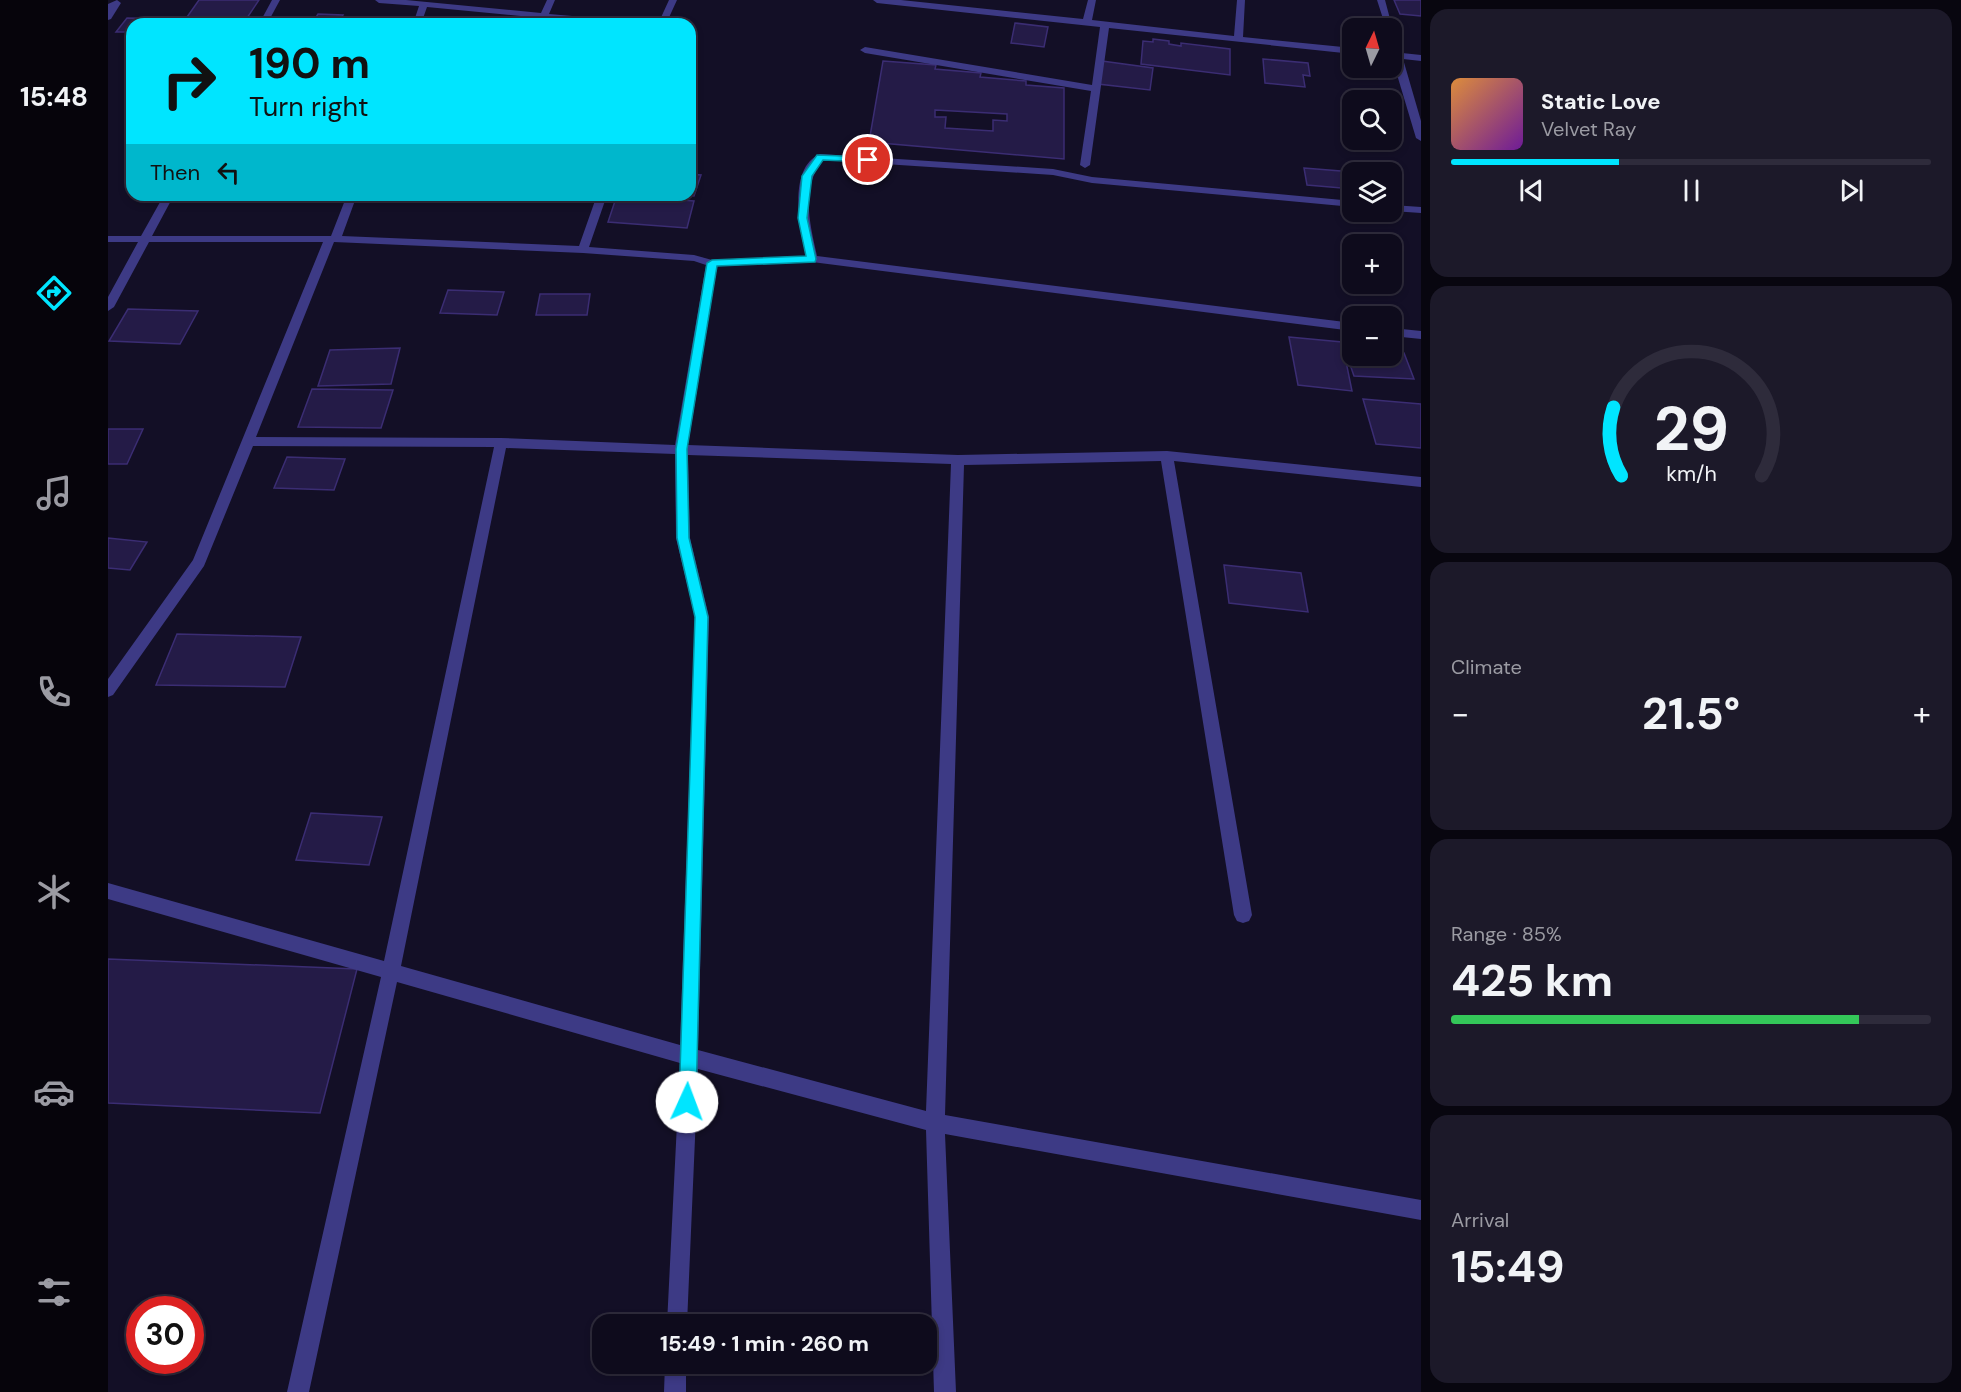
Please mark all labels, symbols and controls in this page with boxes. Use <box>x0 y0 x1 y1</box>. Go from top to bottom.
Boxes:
north arrow <box>1342 18 1402 78</box>
map controls <box>1342 18 1402 366</box>
text: 190 m <box>249 36 370 91</box>
icon: right <box>150 42 228 120</box>
text: 15:48 <box>20 79 88 114</box>
text: Static Love <box>1541 87 1661 116</box>
text: Turn right <box>249 89 369 124</box>
button: search <box>1342 90 1402 150</box>
text: Velvet Ray <box>1541 116 1636 142</box>
pin <box>842 134 893 185</box>
icon: arrive <box>851 143 884 176</box>
icon: left <box>212 156 245 189</box>
text: Then <box>150 158 200 187</box>
button: layers <box>1342 162 1402 222</box>
icon: previous <box>1515 174 1548 207</box>
icon: pause <box>1675 174 1708 207</box>
icon: next <box>1835 174 1868 207</box>
button: + <box>1342 234 1402 294</box>
icon: directions <box>33 272 75 314</box>
button: − <box>1342 306 1402 366</box>
text: 29 <box>1653 389 1729 470</box>
text: km/h <box>1666 461 1716 489</box>
icon: music <box>33 472 75 514</box>
text: Climate <box>1451 654 1522 680</box>
icon: phone <box>33 671 75 713</box>
text: 21.5° <box>1642 684 1740 743</box>
text: − <box>1451 692 1469 735</box>
text: + <box>1913 692 1931 735</box>
icon: climate <box>33 871 75 913</box>
text: Range · 85% <box>1451 921 1562 947</box>
text: 425 km <box>1451 951 1613 1010</box>
position arrow <box>655 1070 719 1134</box>
icon: car <box>33 1071 75 1113</box>
text: Arrival <box>1451 1207 1509 1233</box>
text: 15:49 <box>1451 1237 1565 1296</box>
icon: filters <box>33 1271 75 1313</box>
speed limit sign: 30 <box>126 1296 204 1374</box>
text: 15:49 · 1 min · 260 m <box>660 1329 869 1358</box>

